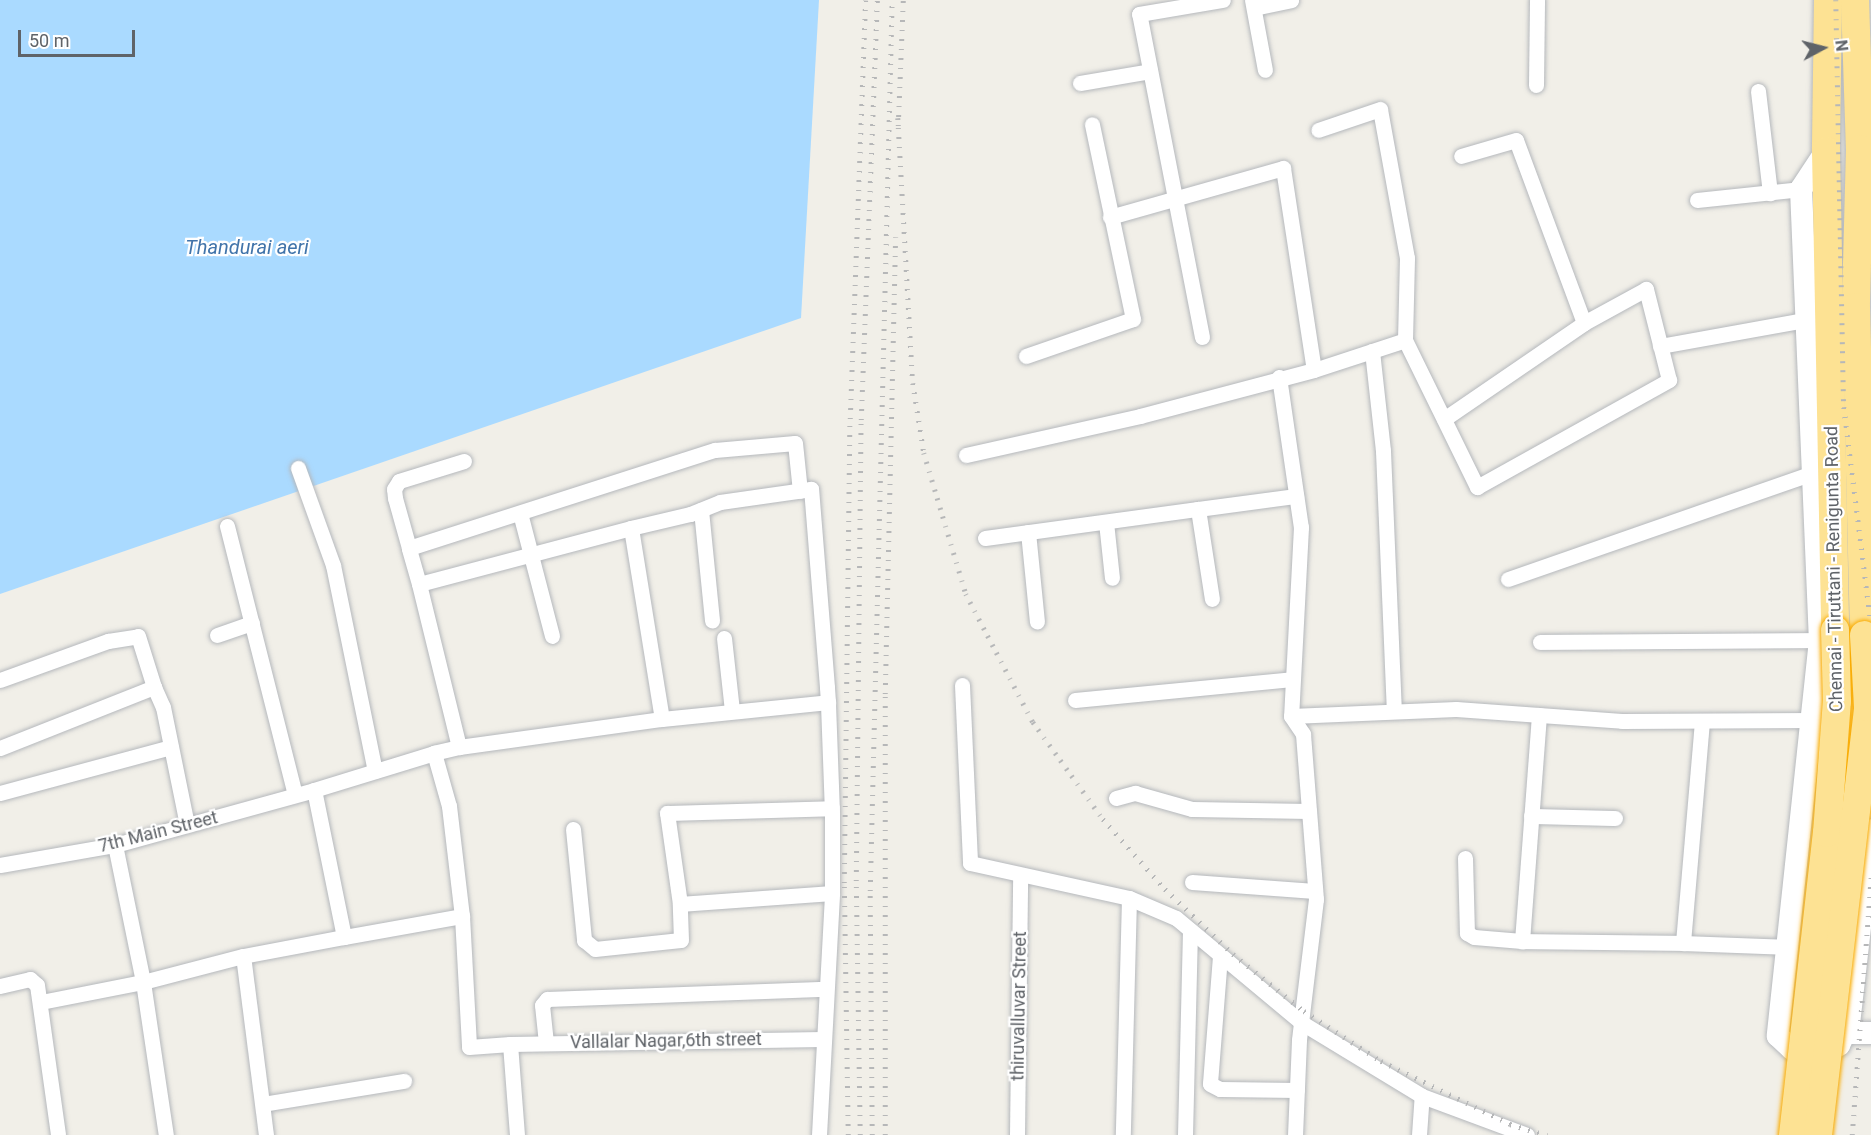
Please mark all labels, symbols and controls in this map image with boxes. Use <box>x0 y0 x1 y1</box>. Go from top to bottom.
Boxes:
scale bar <box>21 18 138 56</box>
north arrow <box>1793 18 1853 78</box>
text: 50 m <box>29 30 69 51</box>
text: N <box>1831 39 1851 53</box>
water label: Thandurai aeri <box>185 235 309 259</box>
street label: Chennai - Tiruttani - Renigunta Road <box>1821 426 1847 712</box>
street label: 7th Main Street <box>96 807 220 857</box>
street label: thiruvalluvar Street <box>1007 931 1031 1081</box>
street label: Vallalar Nagar,6th street <box>570 1029 762 1053</box>

